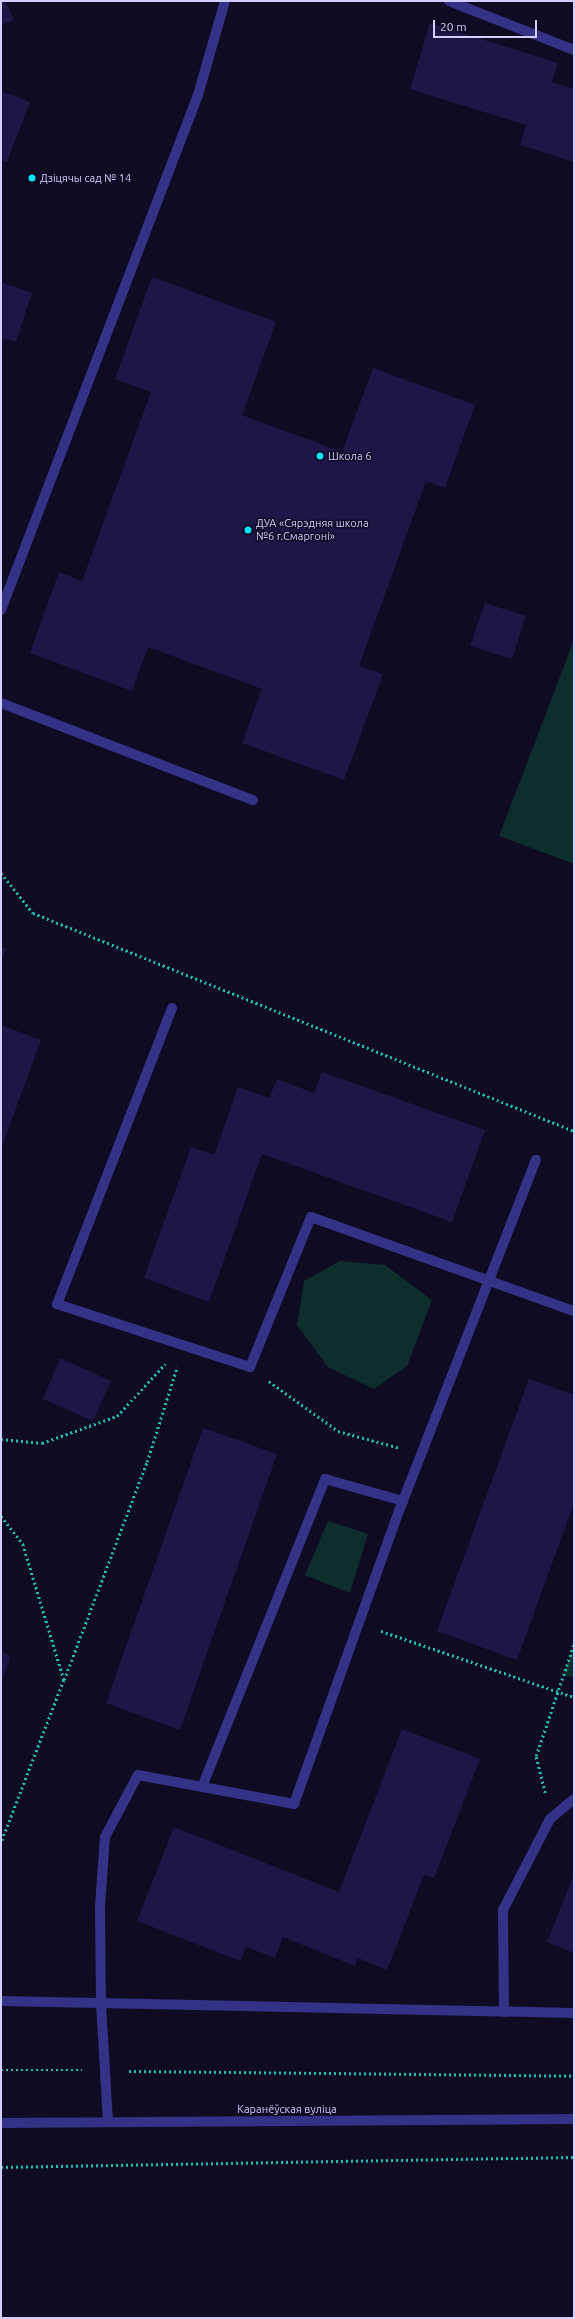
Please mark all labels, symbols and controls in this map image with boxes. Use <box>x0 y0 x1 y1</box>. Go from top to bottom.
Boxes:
scale bar <box>435 12 539 38</box>
text: 20 m <box>440 20 467 33</box>
place label: Дзіцячы сад № 14 <box>40 171 131 185</box>
marker: Дзіцячы сад № 14 <box>27 173 37 183</box>
place label: Школа 6 <box>328 449 371 463</box>
marker: Школа 6 <box>315 451 325 461</box>
place label: ДУА «Сярэдняя школа №6 г.Смаргоні» <box>256 517 369 543</box>
marker: ДУА «Сярэдняя школа №6 г.Смаргоні» <box>243 525 253 535</box>
street label: Каранёўская вуліца <box>237 2102 337 2116</box>

